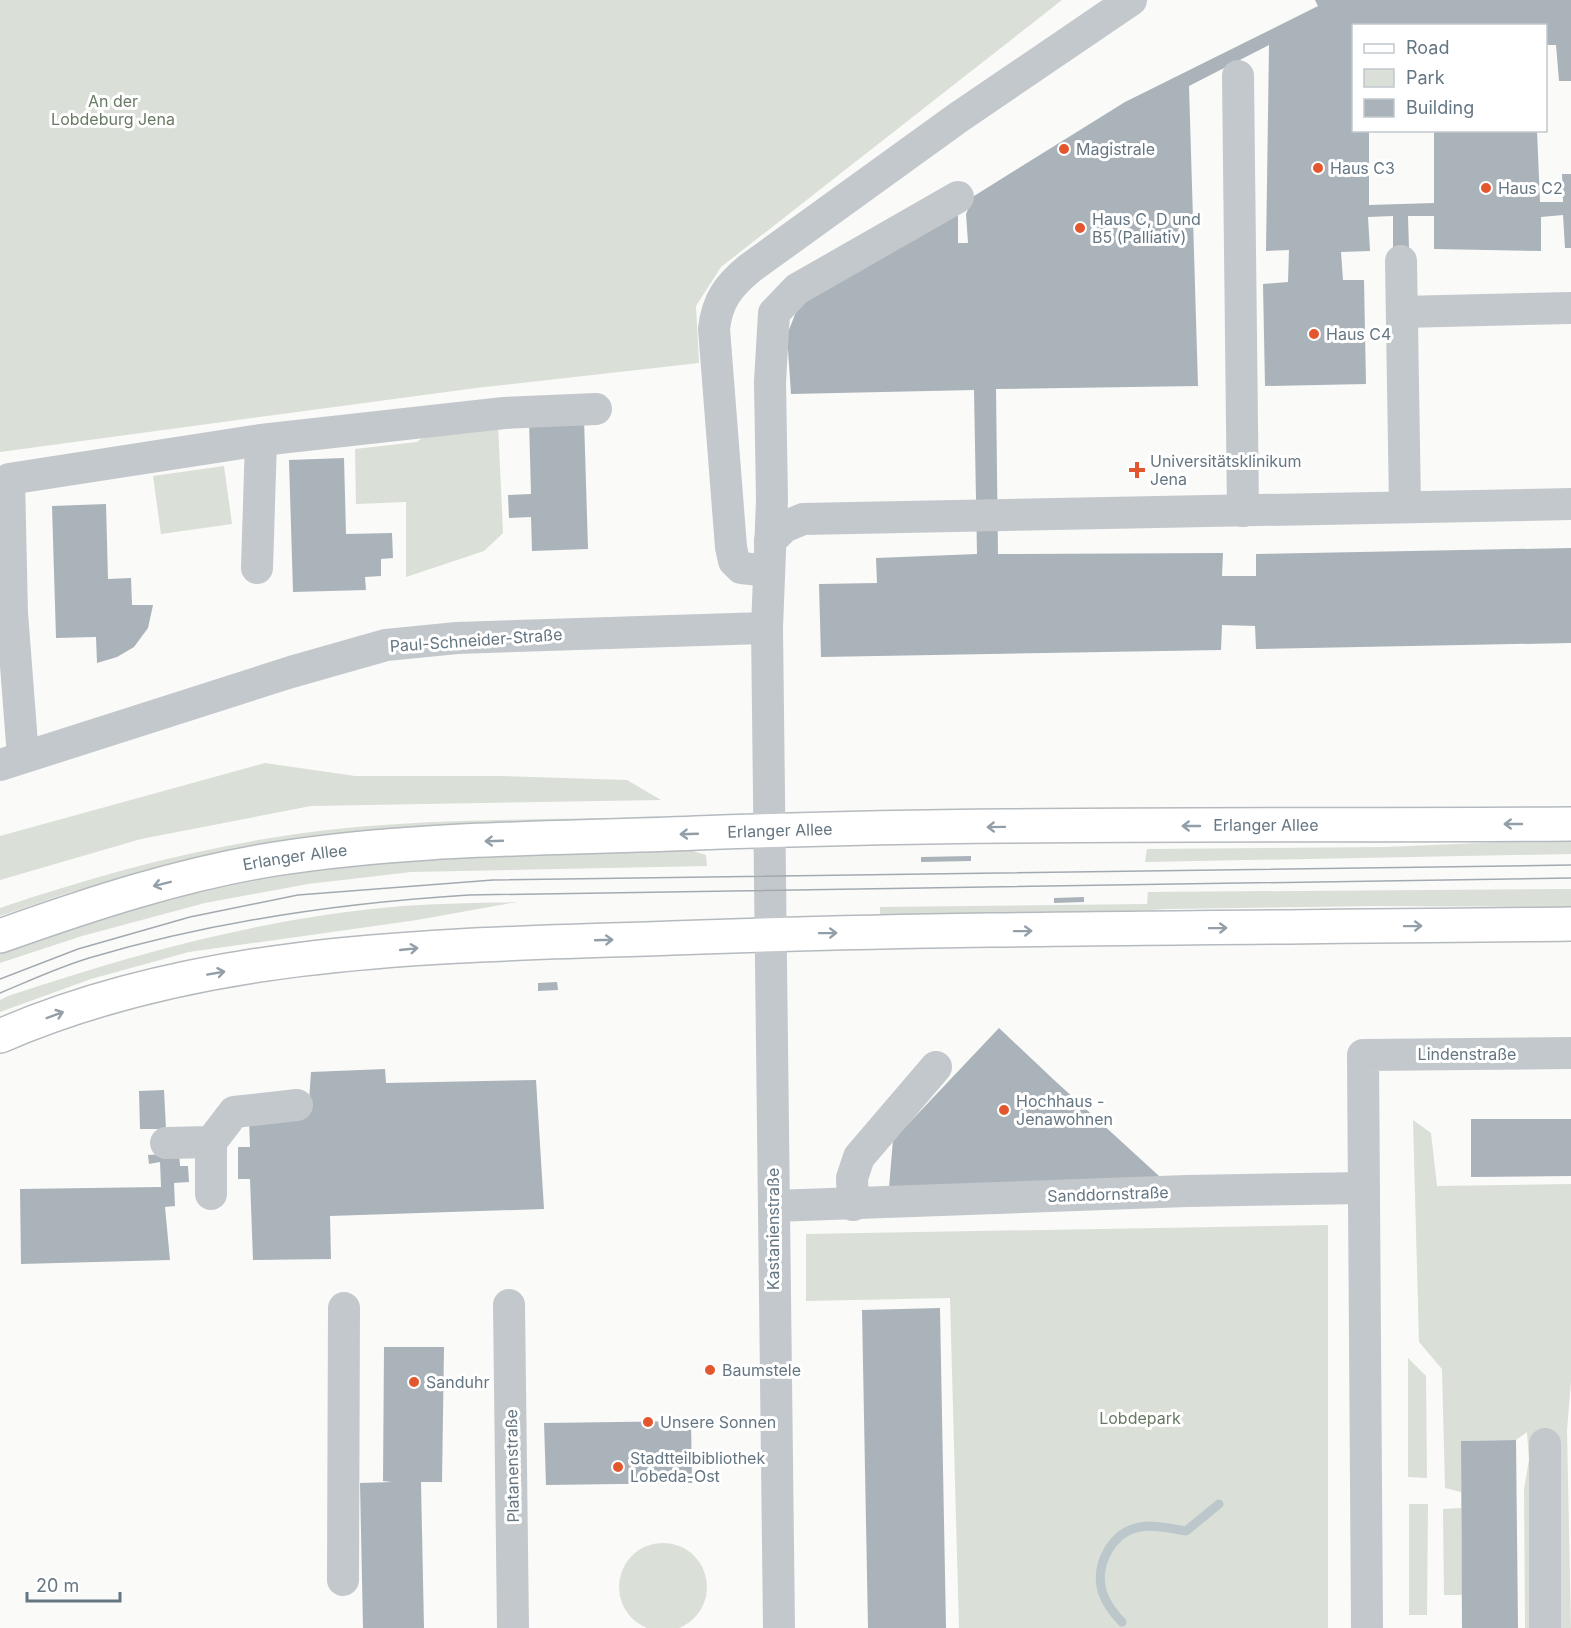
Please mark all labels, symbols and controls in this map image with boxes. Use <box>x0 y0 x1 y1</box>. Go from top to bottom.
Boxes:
legend <box>1352 24 1547 132</box>
text: Road <box>1406 37 1449 58</box>
text: Park <box>1406 67 1445 88</box>
park label: An der Lobdeburg Jena <box>51 91 175 129</box>
text: Building <box>1406 97 1474 118</box>
place label: Magistrale <box>1076 139 1155 159</box>
marker: Magistrale <box>1057 142 1071 156</box>
place label: Haus C3 <box>1330 158 1395 178</box>
marker: Haus C3 <box>1311 161 1325 175</box>
place label: Haus C2 <box>1498 178 1563 198</box>
marker: Haus C2 <box>1479 181 1493 195</box>
place label: Haus C, D und B5 (Palliativ) <box>1092 209 1201 247</box>
marker: Haus C, D und B5 (Palliativ) <box>1073 221 1087 235</box>
place label: Haus C4 <box>1326 324 1391 344</box>
marker: Haus C4 <box>1307 327 1321 341</box>
place label: Universitätsklinikum Jena <box>1150 451 1302 489</box>
marker: Universitätsklinikum Jena <box>1128 461 1146 479</box>
street label: Paul-Schneider-Straße <box>389 624 563 656</box>
street label: Erlanger Allee <box>1213 815 1319 835</box>
one-way arrow <box>1503 818 1523 830</box>
street label: Erlanger Allee <box>727 819 833 842</box>
one-way arrow <box>1182 820 1202 832</box>
one-way arrow <box>987 821 1007 833</box>
one-way arrow <box>680 828 700 839</box>
one-way arrow <box>485 836 505 847</box>
street label: Erlanger Allee <box>241 840 348 875</box>
one-way arrow <box>153 878 172 890</box>
one-way arrow <box>1403 920 1423 932</box>
one-way arrow <box>1208 923 1228 934</box>
one-way arrow <box>1013 925 1033 937</box>
one-way arrow <box>818 928 838 939</box>
one-way arrow <box>594 934 614 946</box>
one-way arrow <box>399 943 419 954</box>
one-way arrow <box>206 968 225 979</box>
one-way arrow <box>45 1009 63 1020</box>
street label: Lindenstraße <box>1418 1044 1516 1064</box>
place label: Hochhaus - Jenawohnen <box>1016 1091 1113 1129</box>
marker: Hochhaus - Jenawohnen <box>997 1103 1011 1117</box>
street label: Kastanienstraße <box>763 1168 783 1290</box>
street label: Sanddornstraße <box>1047 1182 1169 1206</box>
place label: Baumstele <box>722 1360 801 1380</box>
marker: Baumstele <box>703 1363 717 1377</box>
place label: Sanduhr <box>426 1372 489 1392</box>
marker: Sanduhr <box>407 1375 421 1389</box>
park label: Lobdepark <box>1099 1408 1181 1428</box>
street label: Platanenstraße <box>501 1409 523 1523</box>
place label: Unsere Sonnen <box>660 1412 776 1432</box>
marker: Unsere Sonnen <box>641 1415 655 1429</box>
place label: Stadtteilbibliothek Lobeda-Ost <box>630 1448 765 1486</box>
marker: Stadtteilbibliothek Lobeda-Ost <box>611 1460 625 1474</box>
scale bar <box>27 1565 120 1603</box>
text: 20 m <box>36 1575 79 1596</box>

